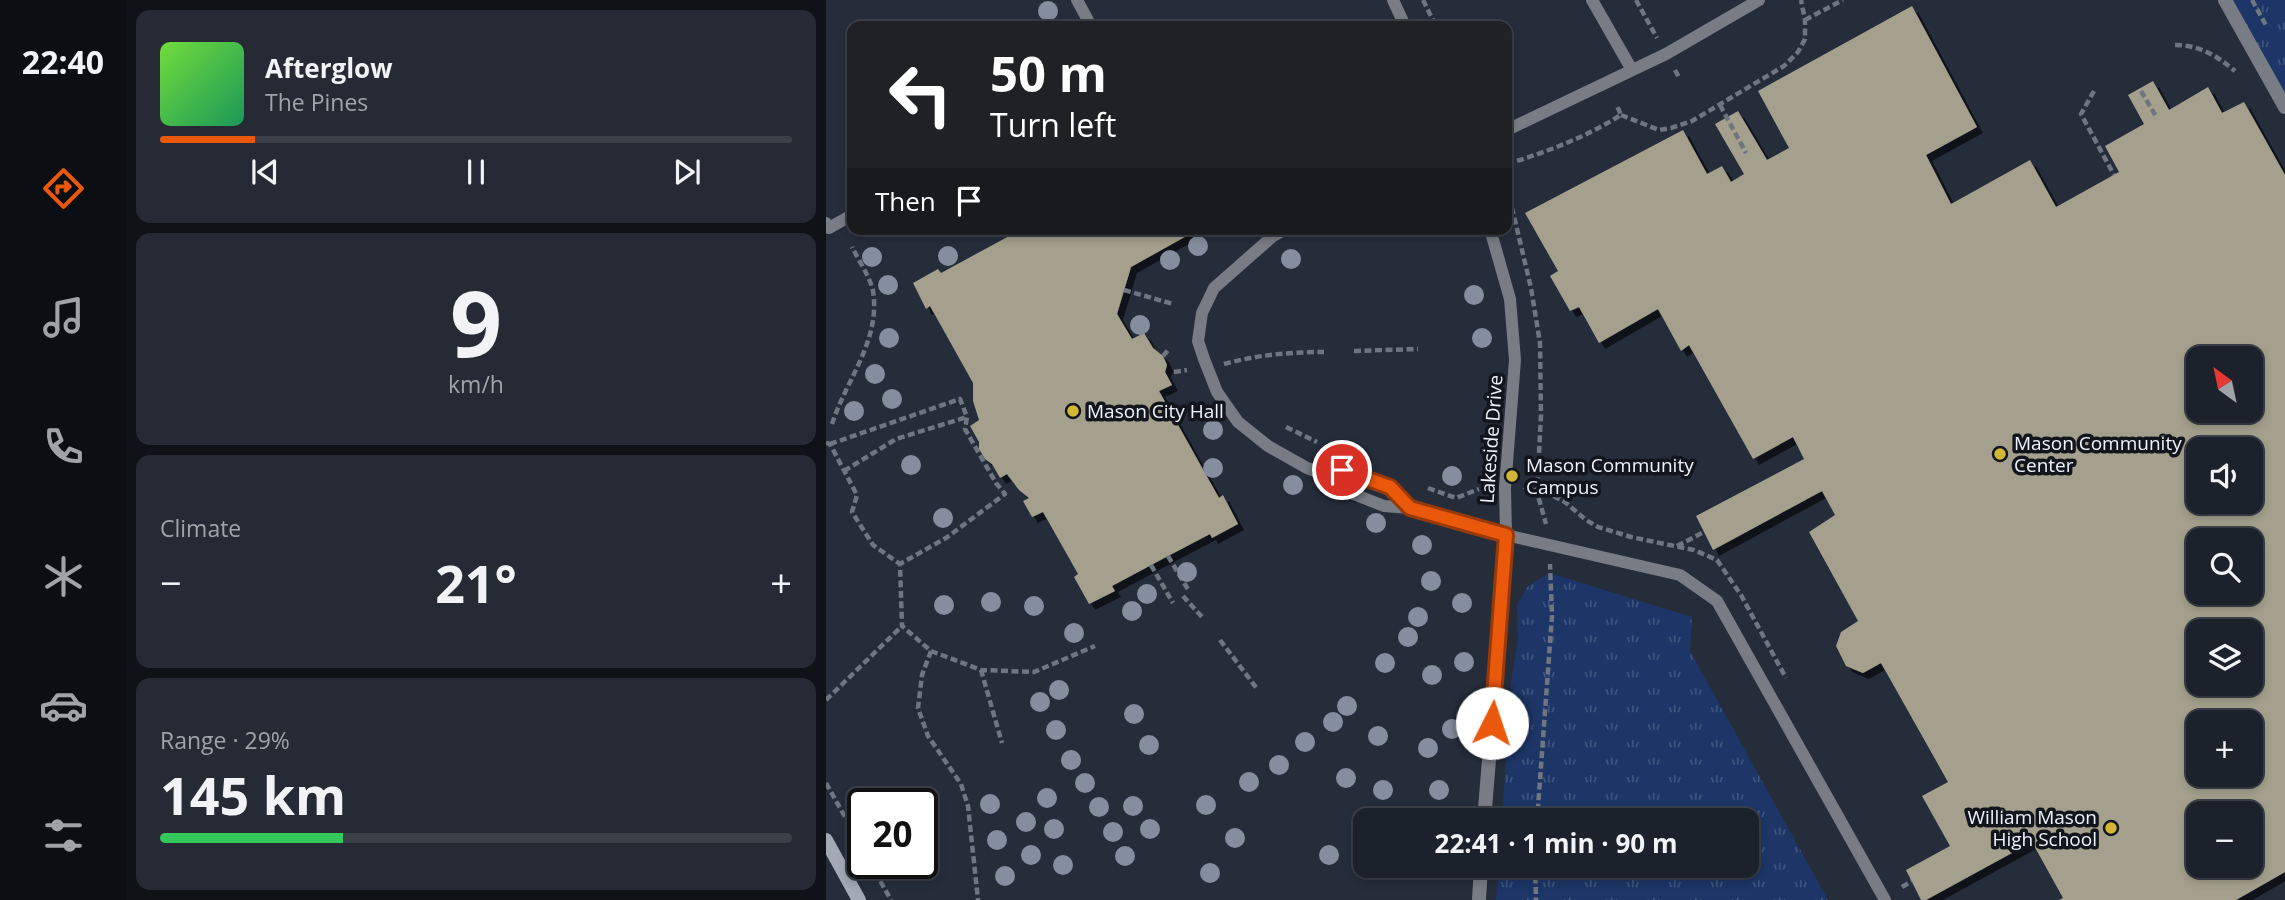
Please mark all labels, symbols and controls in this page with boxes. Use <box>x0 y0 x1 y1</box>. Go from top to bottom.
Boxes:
text: 22:40 <box>22 40 104 83</box>
text: 50 m <box>990 40 1107 106</box>
icon: left <box>875 49 966 140</box>
text: Afterglow <box>265 50 392 86</box>
text: The Pines <box>265 86 368 118</box>
text: Turn left <box>990 103 1116 146</box>
icon: previous <box>246 153 284 191</box>
icon: pause <box>457 153 495 191</box>
icon: next <box>668 153 706 191</box>
icon: directions <box>39 164 88 213</box>
icon: arrive <box>950 182 988 220</box>
text: Then <box>875 183 936 219</box>
text: 9 <box>450 260 502 384</box>
icon: music <box>39 293 88 342</box>
north arrow <box>2186 346 2263 424</box>
map controls <box>2186 346 2263 878</box>
text: km/h <box>448 368 504 400</box>
street label: Lakeside Drive <box>1474 374 1508 504</box>
place label: Mason City Hall <box>1087 398 1224 424</box>
marker: Mason City Hall <box>1065 403 1081 419</box>
icon: phone <box>39 422 88 471</box>
place label: Mason Community Center <box>2014 430 2182 478</box>
button: sound <box>2186 437 2263 514</box>
pin <box>1312 440 1372 500</box>
marker: Mason Community Center <box>1992 446 2008 462</box>
icon: arrive <box>1323 451 1361 489</box>
place label: Mason Community Campus <box>1526 452 1694 500</box>
marker: Mason Community Campus <box>1504 468 1520 484</box>
text: Climate <box>160 512 241 544</box>
button: search <box>2186 528 2263 605</box>
text: 21° <box>435 547 517 618</box>
icon: climate <box>39 552 88 601</box>
text: − <box>160 556 182 608</box>
text: + <box>770 556 792 608</box>
button: layers <box>2186 619 2263 696</box>
icon: car <box>39 681 88 730</box>
position arrow <box>1455 686 1529 760</box>
button: + <box>2186 710 2263 787</box>
text: Range · 29% <box>160 724 290 756</box>
text: 145 km <box>160 759 346 830</box>
speed limit sign: 20 <box>847 788 938 879</box>
button: − <box>2186 801 2263 878</box>
place label: William Mason High School <box>1967 804 2097 852</box>
icon: filters <box>39 811 88 860</box>
marker: William Mason High School <box>2103 820 2119 836</box>
text: 22:41 · 1 min · 90 m <box>1435 825 1677 861</box>

